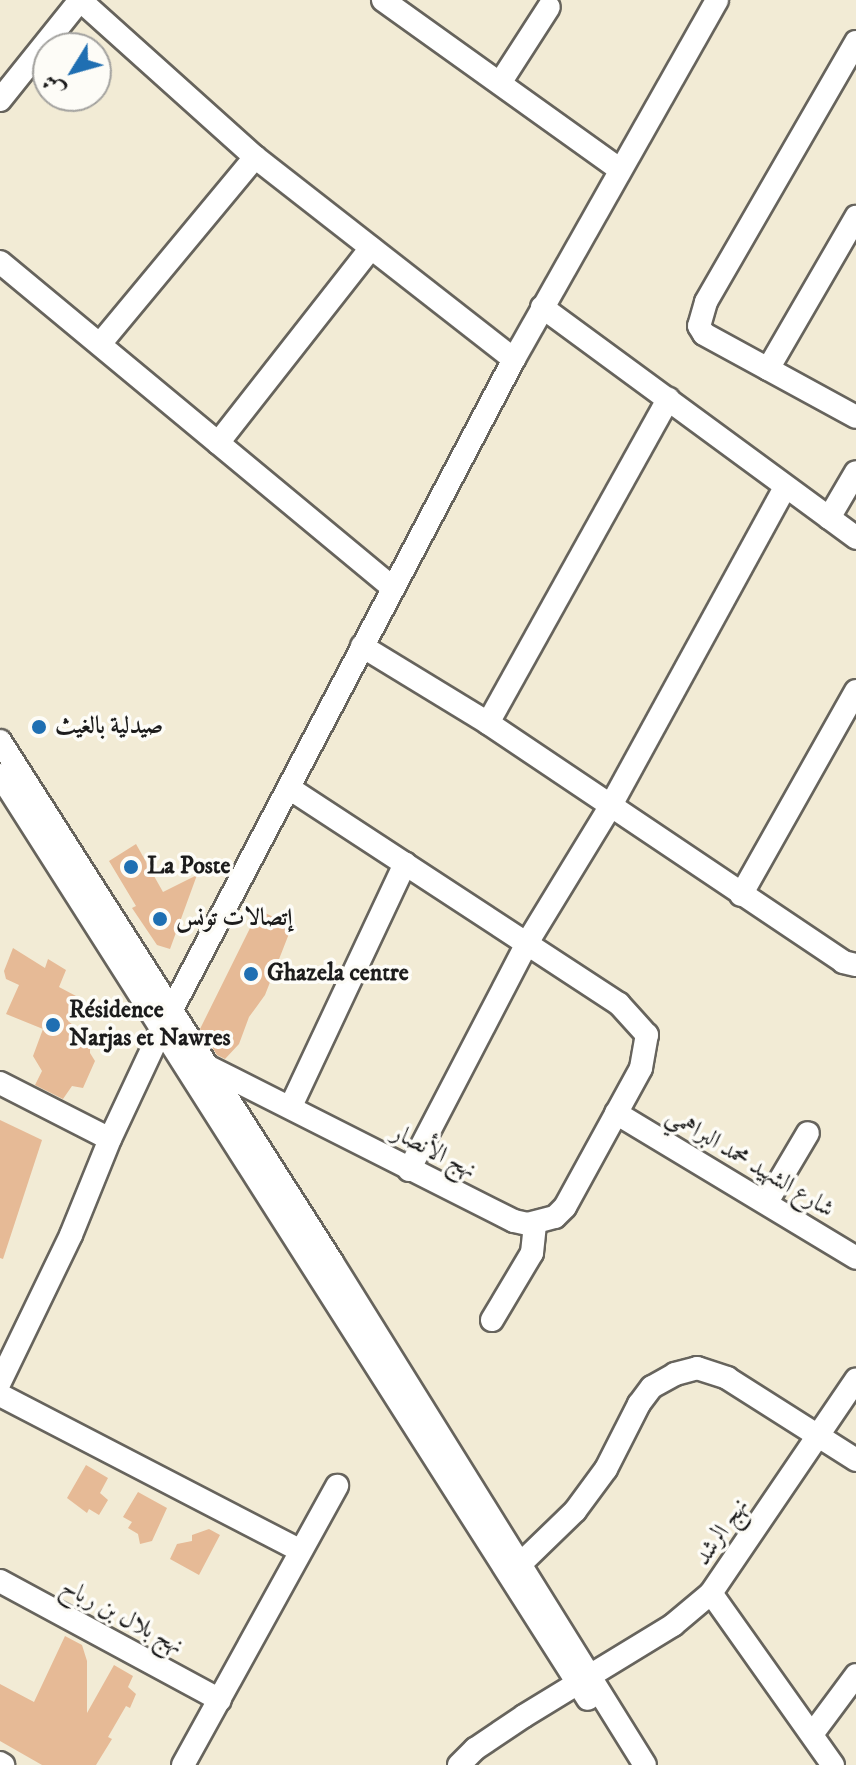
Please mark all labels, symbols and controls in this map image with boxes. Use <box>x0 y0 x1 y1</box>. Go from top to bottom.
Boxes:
north arrow <box>32 32 112 112</box>
text: ش <box>37 69 71 102</box>
place label: صيدلية بالغيث <box>55 713 163 741</box>
marker: صيدلية بالغيث <box>30 718 48 736</box>
place label: La Poste <box>147 853 230 881</box>
marker: La Poste <box>122 858 140 876</box>
place label: إتصالات تونس <box>176 905 293 933</box>
marker: إتصالات تونس <box>151 910 169 928</box>
place label: Ghazela centre <box>267 960 409 988</box>
marker: Ghazela centre <box>242 965 260 983</box>
place label: Résidence Narjas et Nawres <box>69 997 231 1053</box>
marker: Résidence Narjas et Nawres <box>44 1016 62 1034</box>
street label: شارع الشهيد محمد البراهمي <box>661 1102 839 1224</box>
street label: نهج الأنصار <box>387 1119 481 1185</box>
street label: نهج الرشد <box>689 1493 755 1571</box>
street label: نهج بلال بن رباح <box>56 1573 188 1661</box>

